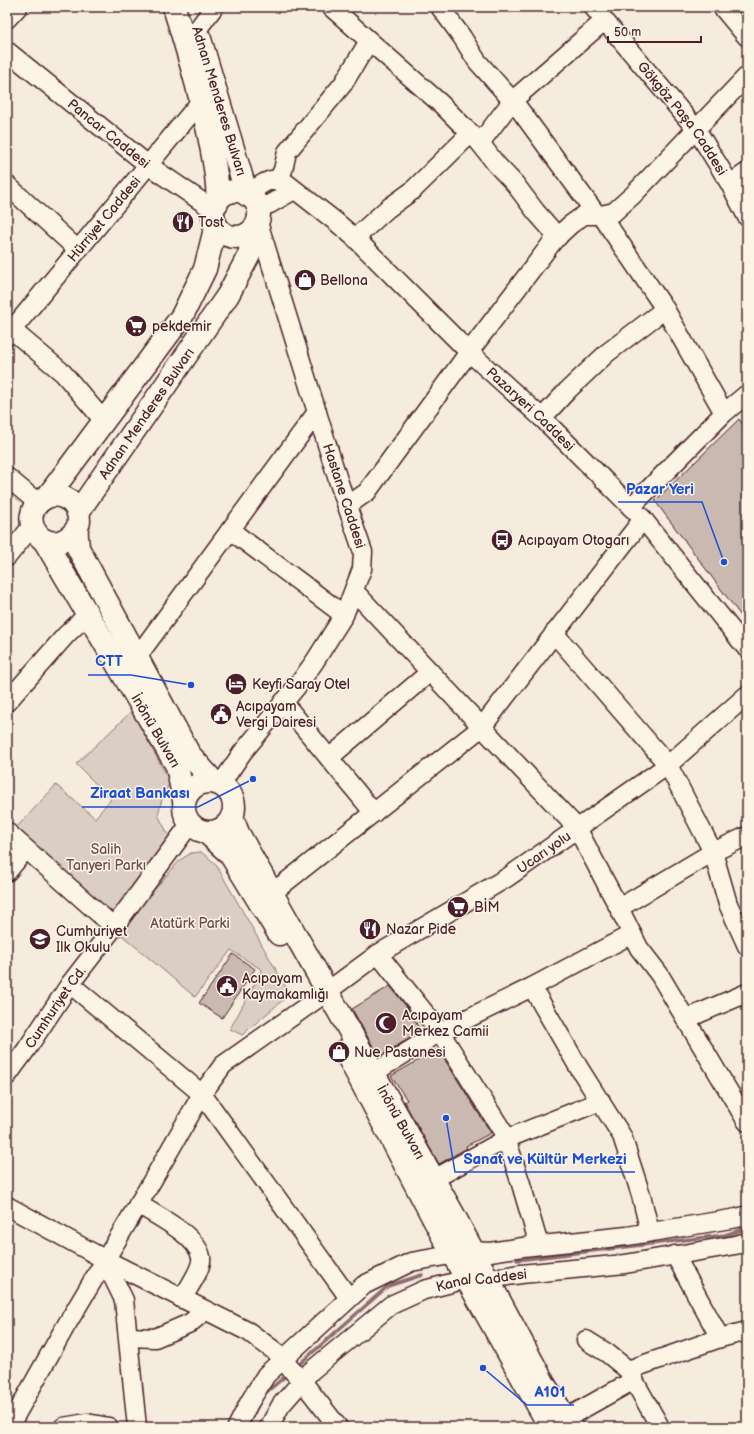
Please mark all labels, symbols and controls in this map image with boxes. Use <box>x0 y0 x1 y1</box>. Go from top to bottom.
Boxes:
scale bar <box>608 18 701 44</box>
street label: Adnan Menderes Bulvarı <box>188 24 250 178</box>
text: 50 m <box>614 25 641 40</box>
street label: Gökgöz Paşa Caddesi <box>634 58 731 178</box>
street label: Pancar Caddesi <box>64 95 153 172</box>
street label: Hürriyet Caddesi <box>63 173 144 265</box>
restaurant icon: Tost <box>170 209 196 235</box>
place label: Tost <box>198 214 225 231</box>
shop icon: Bellona <box>292 267 318 293</box>
place label: Bellona <box>320 272 368 289</box>
supermarket icon: pekdemir <box>123 313 149 339</box>
place label: pekdemir <box>152 318 212 335</box>
street label: Adnan Menderes Bulvarı <box>95 344 198 482</box>
street label: Pazaryeri Caddesi <box>483 364 578 454</box>
street label: Hastane Caddesi <box>319 441 369 551</box>
callout: Pazar Yeri <box>618 475 702 502</box>
text: Pazar Yeri <box>626 480 694 499</box>
bus stop icon: Acıpayam Otogarı <box>489 527 515 553</box>
place label: Acıpayam Otogarı <box>518 532 629 549</box>
callout: CTT <box>88 648 131 675</box>
text: CTT <box>95 652 123 671</box>
hotel icon: Keyfi Saray Otel <box>223 671 249 697</box>
place label: Keyfi Saray Otel <box>252 676 350 693</box>
street label: İnönü Bulvarı <box>128 690 184 770</box>
place label: Acıpayam Vergi Dairesi <box>236 698 316 731</box>
public building icon: Acıpayam Vergi Dairesi <box>208 701 234 727</box>
callout: Ziraat Bankası <box>82 780 198 807</box>
text: Ziraat Bankası <box>90 784 190 803</box>
street label: Ucarı yolu <box>513 827 574 877</box>
park label: Salih Tanyeri Parkı <box>66 841 146 874</box>
supermarket icon: BİM <box>445 894 471 920</box>
place label: BİM <box>474 898 500 916</box>
park label: Atatürk Parki <box>150 915 230 932</box>
restaurant icon: Nazar Pide <box>357 916 383 942</box>
place label: Nazar Pide <box>386 921 456 938</box>
place label: Cumhuriyet Ilk Okulu <box>56 923 128 956</box>
school or university icon: Cumhuriyet Ilk Okulu <box>27 926 53 952</box>
street label: Cumhuriyet Cd. <box>21 962 89 1051</box>
place label: Acıpayam Kaymakamlığı <box>242 970 329 1003</box>
public building icon: Acıpayam Kaymakamlığı <box>214 973 240 999</box>
place label: Acıpayam Merkez Camii <box>402 1007 489 1040</box>
mosque icon: Acıpayam Merkez Camii <box>373 1010 399 1036</box>
shop icon: Nue Pastanesi <box>326 1039 352 1065</box>
place label: Nue Pastanesi <box>354 1044 446 1061</box>
street label: İnönü Bulvarı <box>373 1081 429 1162</box>
callout: Sanat ve Kültür Merkezi <box>455 1145 635 1172</box>
text: Sanat ve Kültür Merkezi <box>463 1150 627 1169</box>
street label: Kanal Caddesi <box>434 1265 528 1295</box>
callout: A101 <box>527 1378 574 1405</box>
text: A101 <box>533 1383 566 1402</box>

